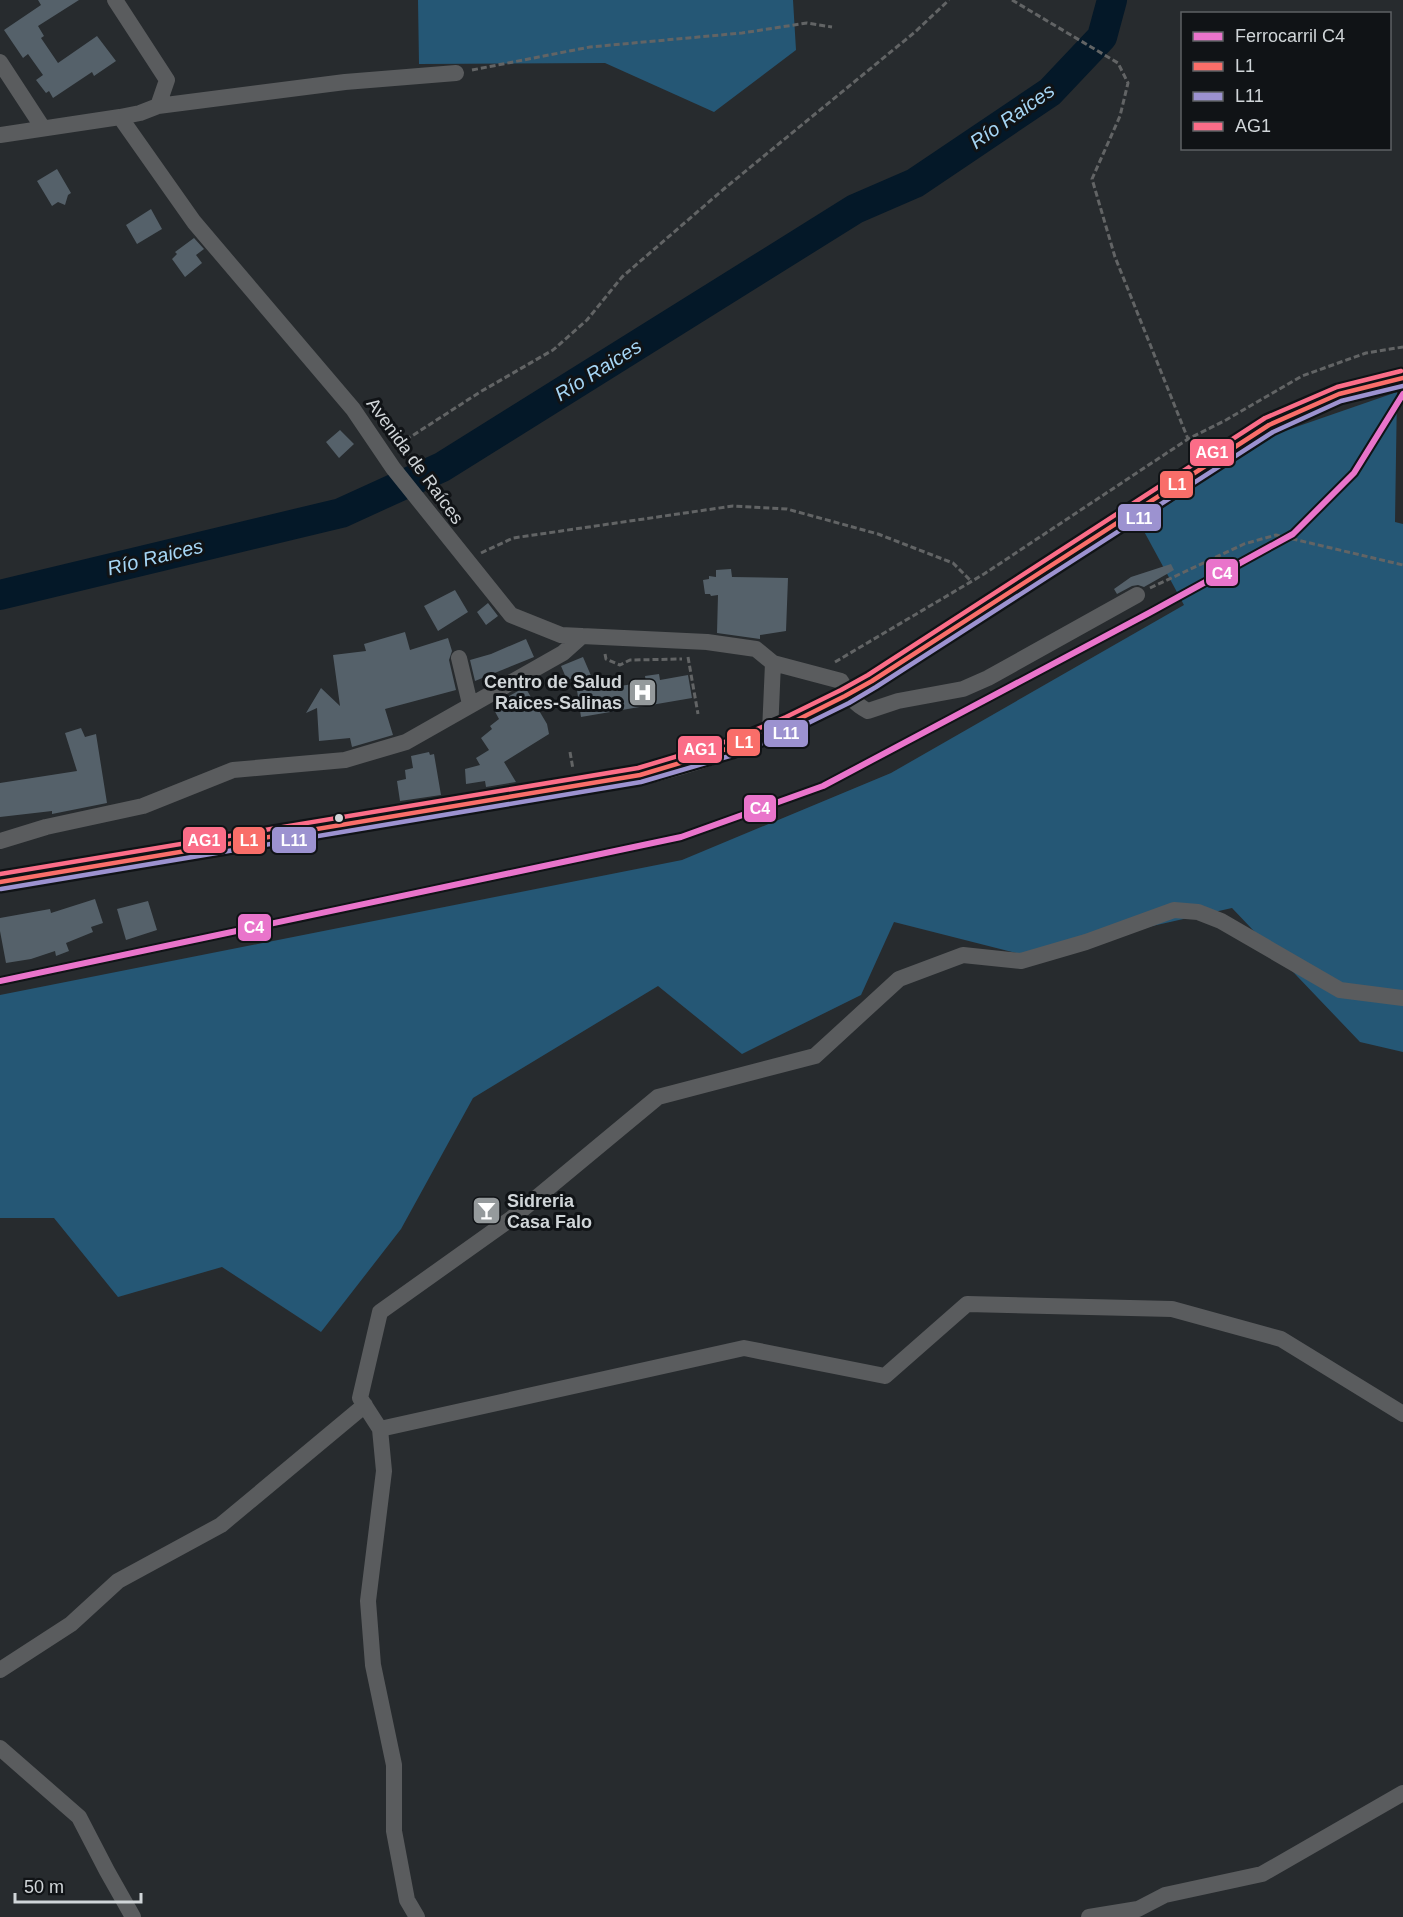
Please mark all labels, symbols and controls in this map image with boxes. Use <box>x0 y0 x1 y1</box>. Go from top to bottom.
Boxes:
legend <box>1181 12 1391 150</box>
text: Ferrocarril C4 <box>1235 26 1345 46</box>
text: L1 <box>1235 56 1255 76</box>
water label: Río Raices <box>966 79 1058 153</box>
text: L11 <box>1235 86 1264 106</box>
text: AG1 <box>1235 116 1271 136</box>
water label: Río Raices <box>551 335 645 405</box>
street label: Avenida de Raíces <box>363 394 467 528</box>
line badge: AG1 <box>1189 438 1235 467</box>
text: AG1 <box>1196 444 1229 461</box>
line badge: L1 <box>1159 470 1194 499</box>
text: L1 <box>1168 476 1186 493</box>
line badge: L11 <box>1117 503 1162 532</box>
text: L11 <box>1126 510 1152 527</box>
water label: Río Raices <box>105 534 205 580</box>
line badge: C4 <box>1205 558 1239 587</box>
text: C4 <box>1212 565 1232 582</box>
place label: Centro de Salud Raices-Salinas <box>484 672 622 713</box>
hospital icon: Centro de Salud Raices-Salinas <box>627 676 659 708</box>
line badge: L11 <box>763 719 809 748</box>
text: L11 <box>773 725 799 742</box>
line badge: L1 <box>726 728 761 757</box>
text: L1 <box>735 734 753 751</box>
line badge: AG1 <box>677 735 723 764</box>
text: AG1 <box>684 741 717 758</box>
line badge: C4 <box>743 794 777 823</box>
text: C4 <box>750 800 770 817</box>
unlabelled marker <box>333 812 345 824</box>
line badge: AG1 <box>182 826 227 854</box>
line badge: L1 <box>232 826 266 855</box>
line badge: L11 <box>271 826 317 854</box>
text: AG1 <box>188 832 221 849</box>
text: L1 <box>240 832 258 849</box>
text: L11 <box>281 832 307 849</box>
line badge: C4 <box>237 913 272 942</box>
text: C4 <box>244 919 264 936</box>
place label: Sidreria Casa Falo <box>507 1191 592 1232</box>
bar icon: Sidreria Casa Falo <box>470 1195 502 1227</box>
scale bar <box>15 1866 141 1904</box>
text: 50 m <box>24 1877 64 1897</box>

